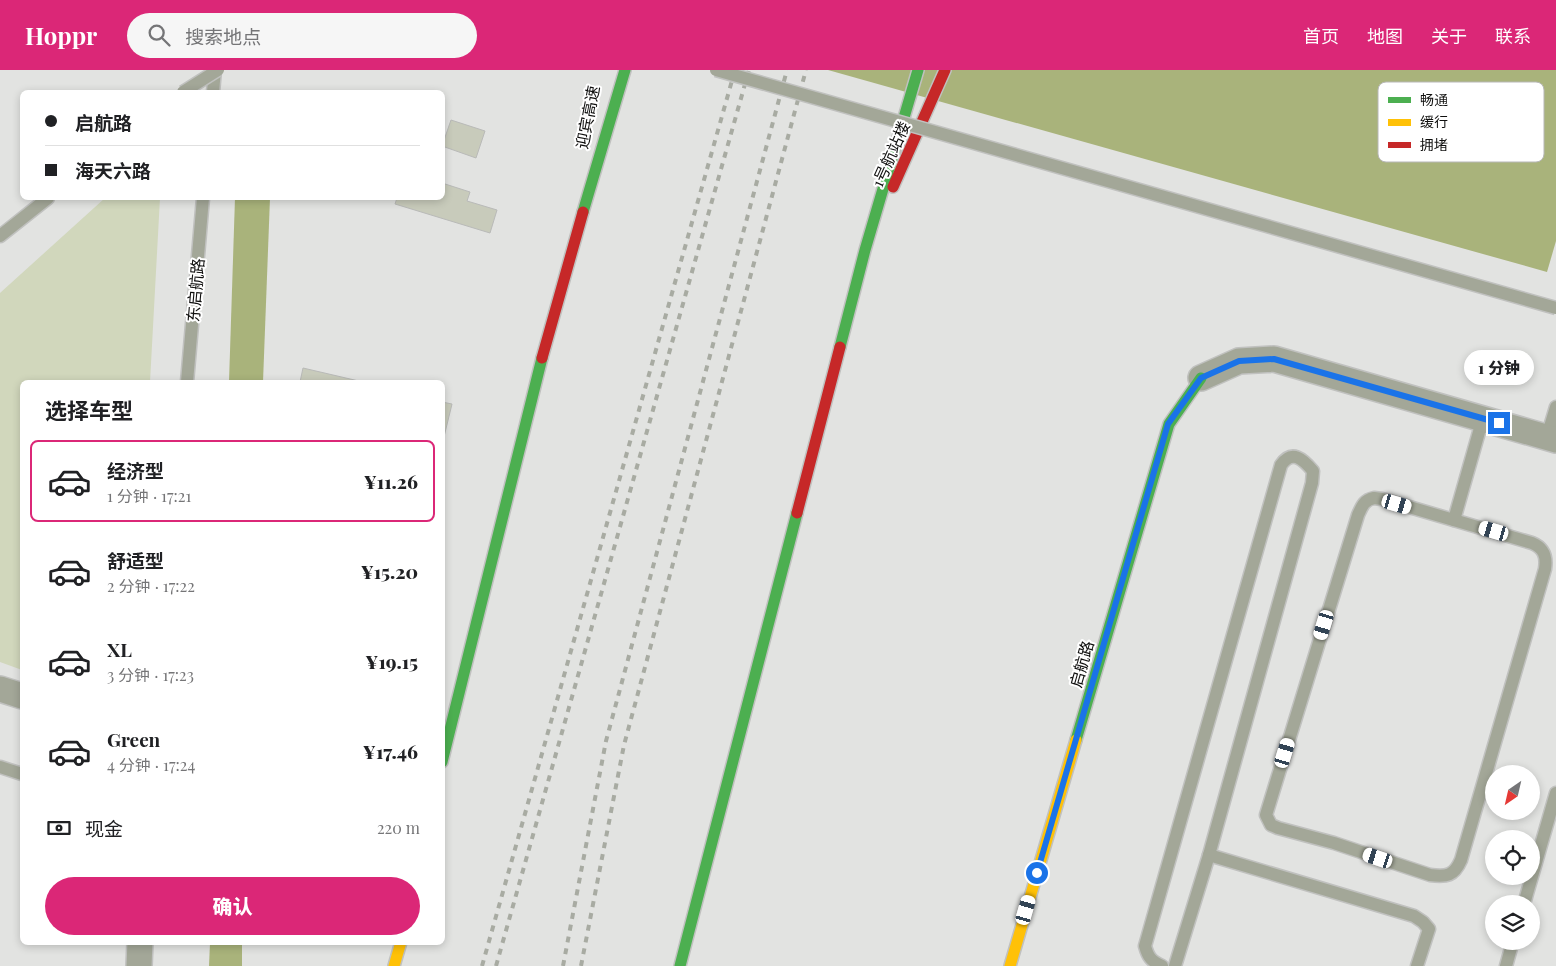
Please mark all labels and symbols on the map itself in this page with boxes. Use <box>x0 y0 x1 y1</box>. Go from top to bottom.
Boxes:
legend <box>1378 82 1544 162</box>
street label: 迎宾高速 <box>571 84 603 150</box>
text: 畅通 <box>1420 90 1448 109</box>
text: 缓行 <box>1420 112 1448 131</box>
street label: 1号航站楼 <box>866 118 914 190</box>
text: 拥堵 <box>1420 135 1448 154</box>
street label: 东启航路 <box>182 257 208 323</box>
callout: 1 分钟 <box>1464 350 1534 386</box>
route end <box>1488 412 1510 434</box>
car <box>1380 493 1413 515</box>
car <box>1477 520 1510 542</box>
car <box>1312 608 1335 642</box>
street label: 启航路 <box>1064 638 1098 690</box>
car <box>1273 736 1296 770</box>
north arrow <box>1485 765 1540 820</box>
car <box>1361 846 1394 870</box>
route start <box>1026 862 1048 884</box>
car <box>1014 894 1037 926</box>

